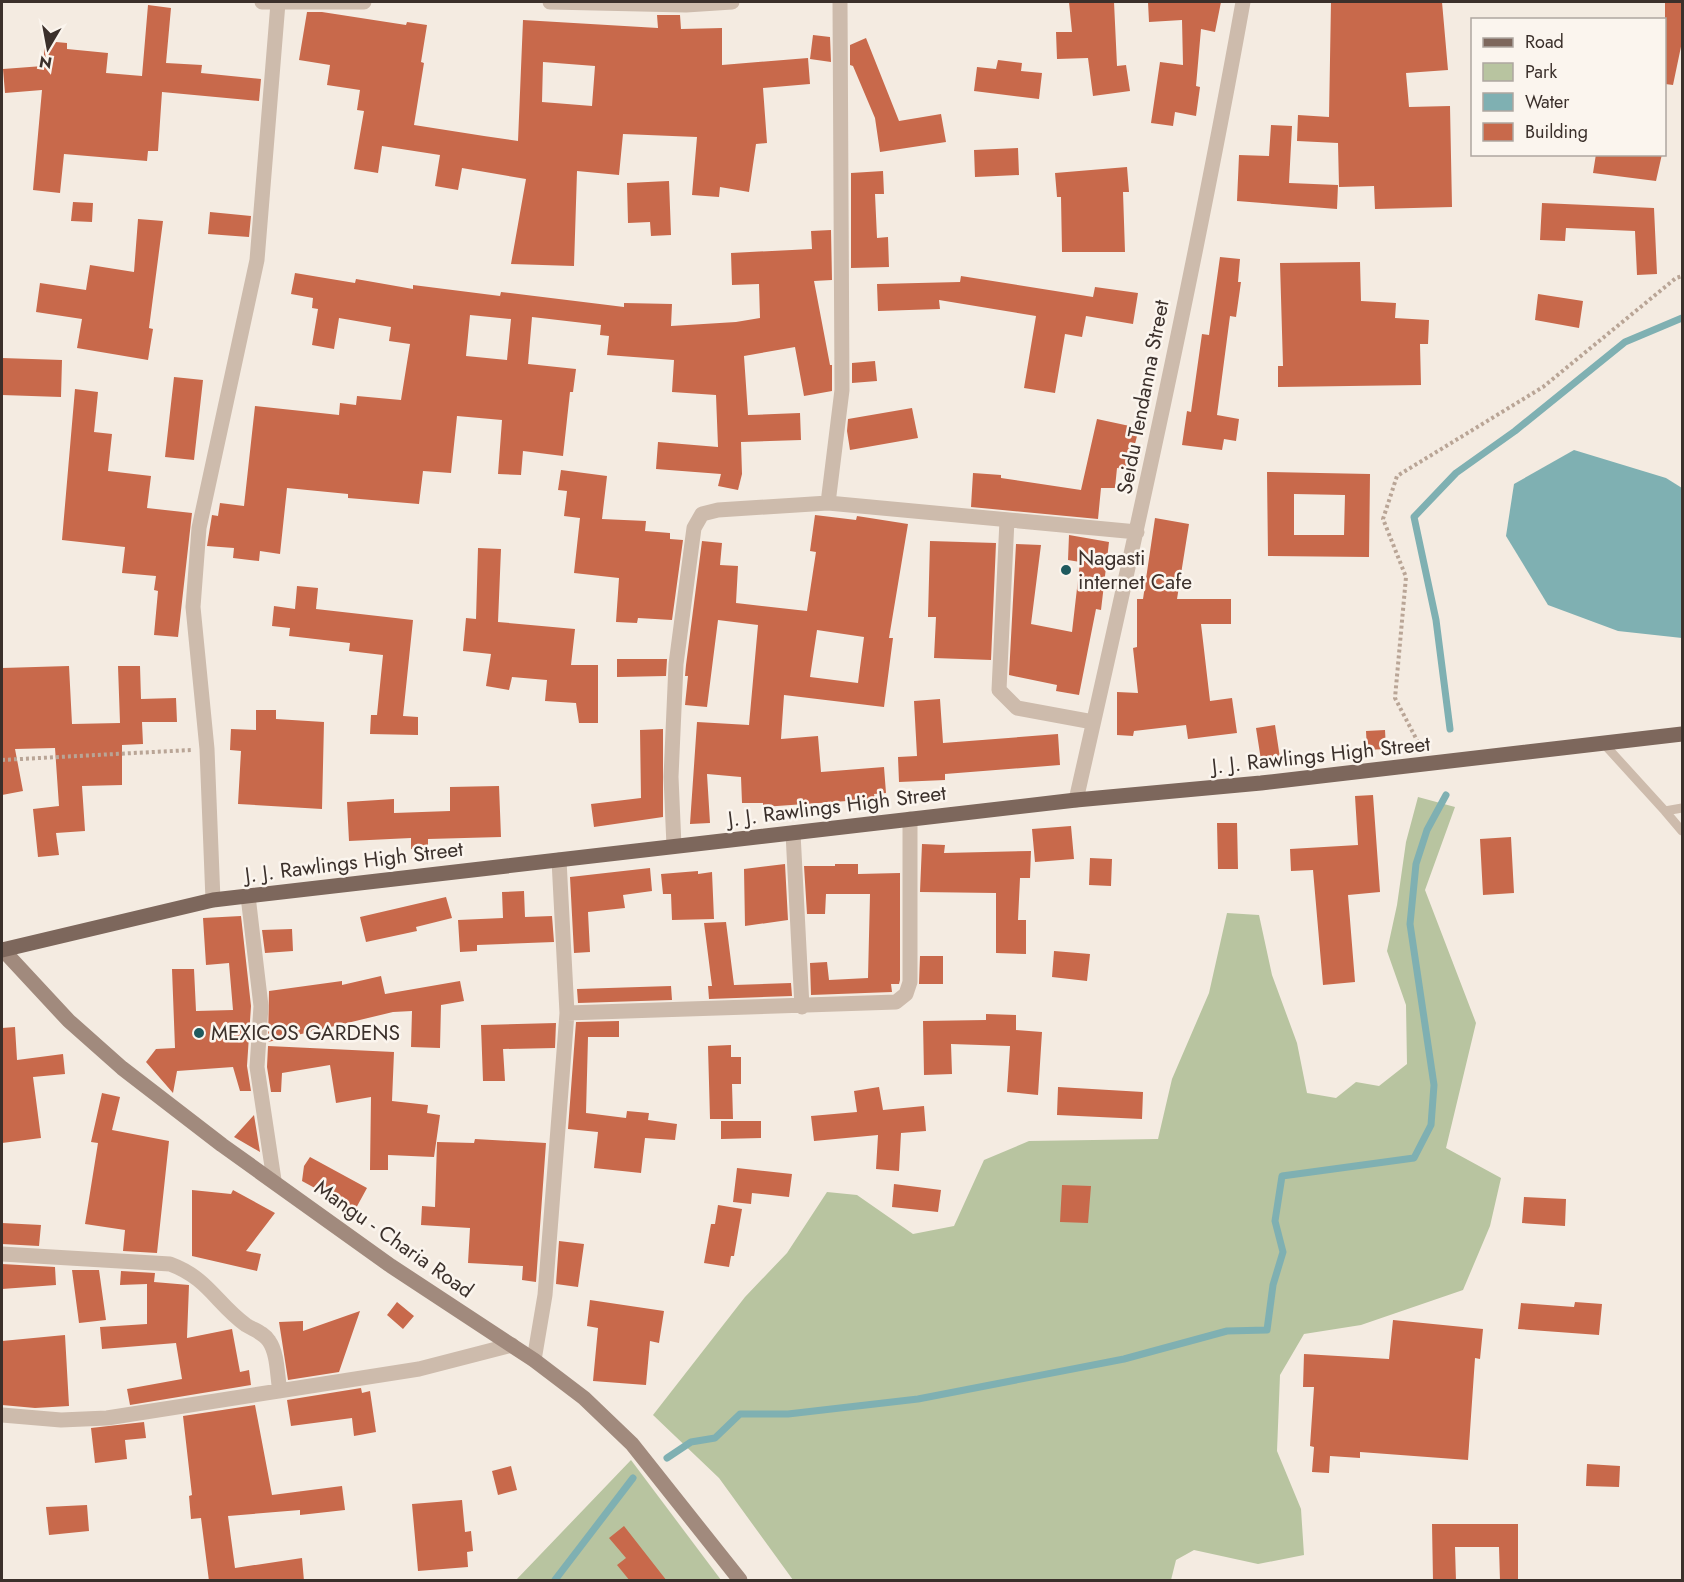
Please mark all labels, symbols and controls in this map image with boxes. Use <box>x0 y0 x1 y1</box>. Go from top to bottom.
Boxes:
north arrow <box>18 18 78 78</box>
legend <box>1471 18 1666 156</box>
text: Road <box>1525 29 1564 55</box>
text: N <box>37 50 54 75</box>
text: Park <box>1525 59 1557 85</box>
text: Water <box>1525 89 1570 115</box>
text: Building <box>1525 119 1588 145</box>
street label: Seidu Tendanna Street <box>1109 297 1177 497</box>
place label: Nagasti internet Cafe <box>1078 543 1192 597</box>
marker: Nagasti internet Cafe <box>1059 563 1073 577</box>
street label: J. J. Rawlings High Street <box>1207 729 1432 782</box>
street label: J. J. Rawlings High Street <box>723 778 948 835</box>
street label: J. J. Rawlings High Street <box>240 834 465 891</box>
place label: MEXICOS GARDENS <box>211 1018 400 1048</box>
marker: MEXICOS GARDENS <box>192 1026 206 1040</box>
street label: Mangu - Charia Road <box>308 1173 480 1305</box>

